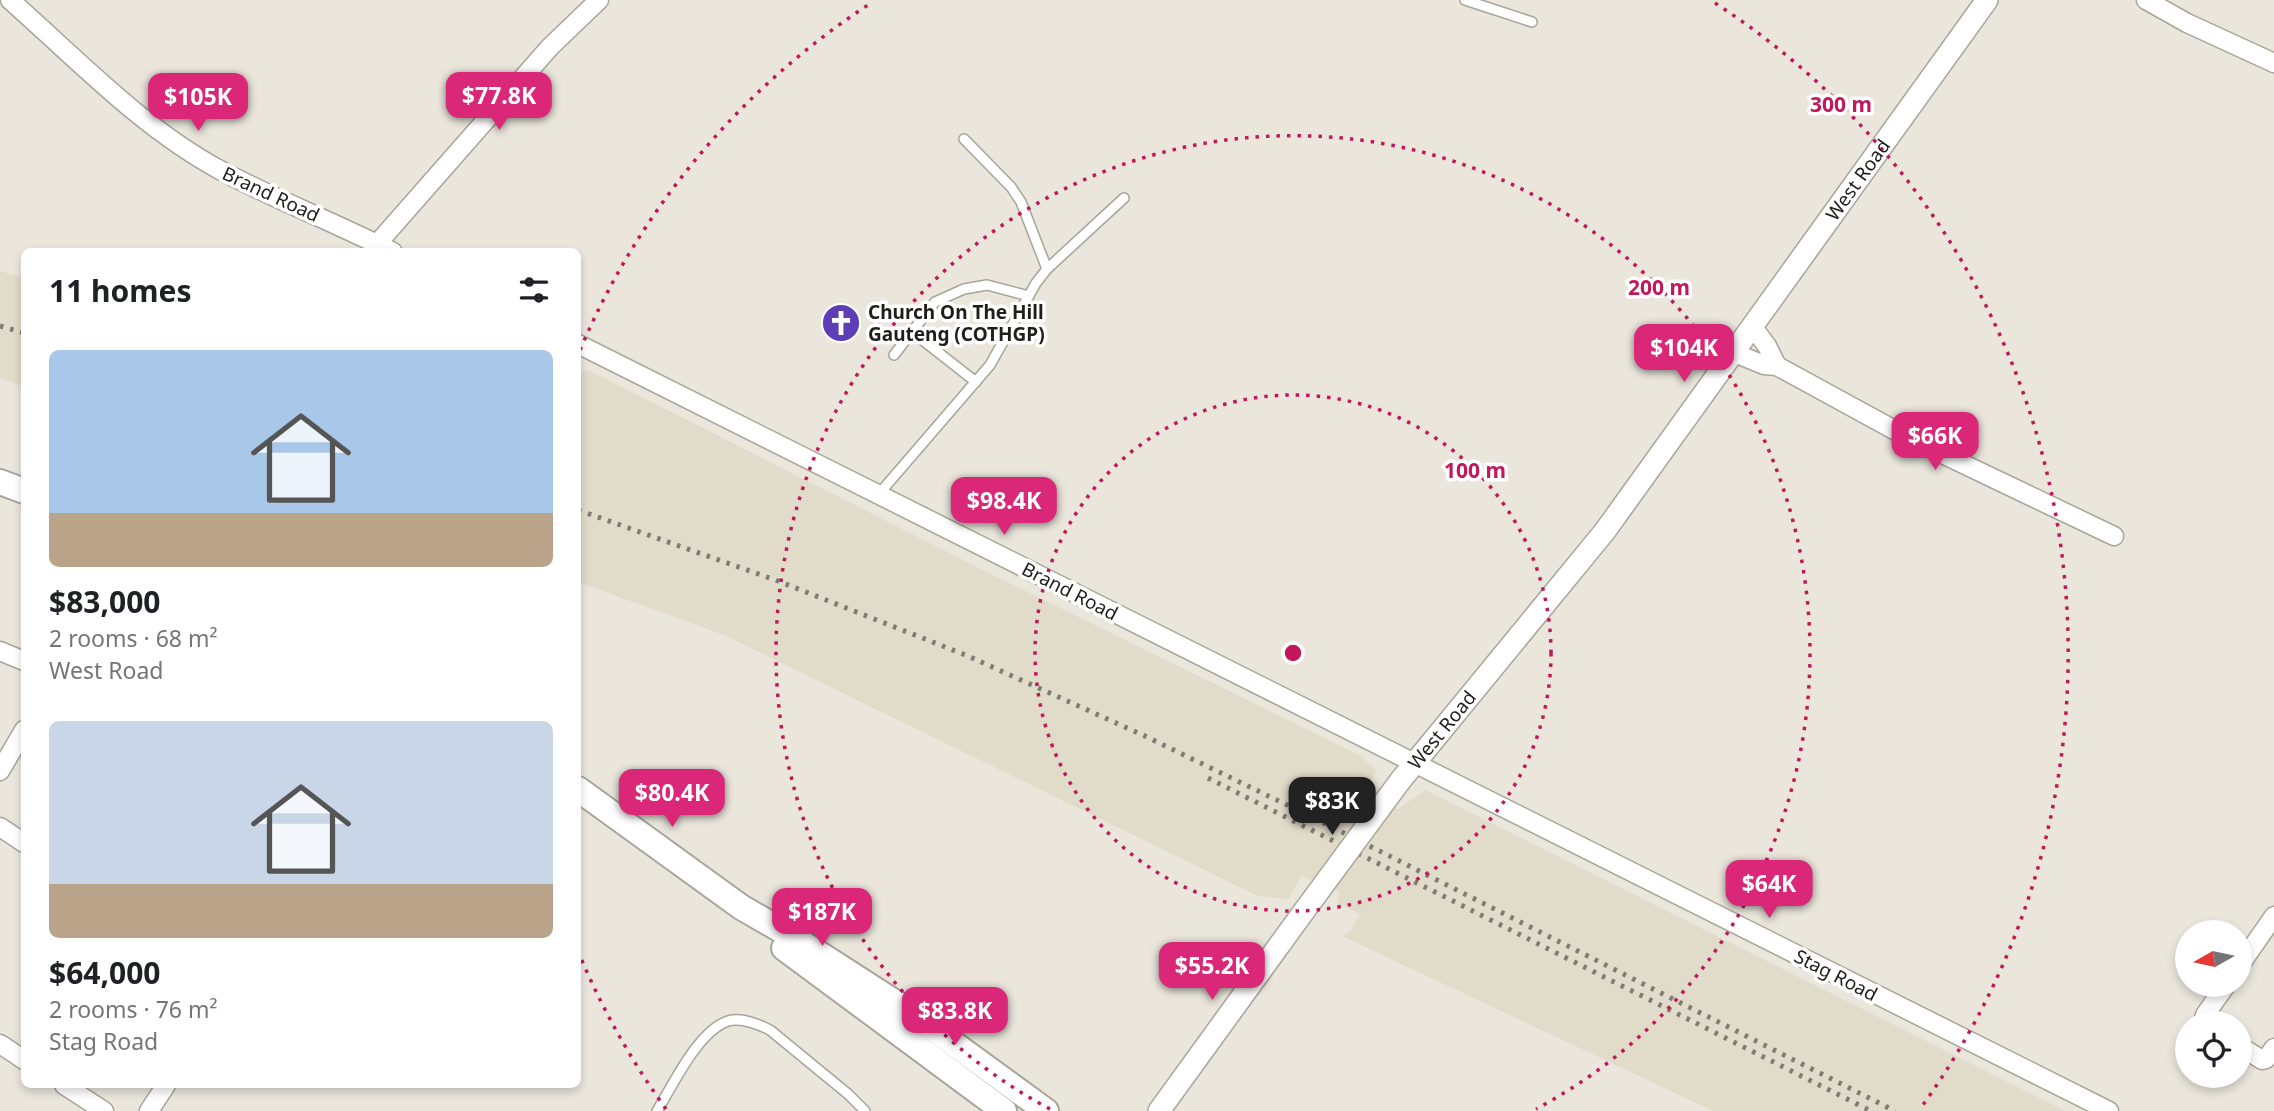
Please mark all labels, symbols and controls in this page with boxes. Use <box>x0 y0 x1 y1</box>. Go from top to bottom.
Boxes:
pin: $77.8K <box>442 72 556 132</box>
pin: $105K <box>149 74 247 133</box>
text: $77.8K <box>462 79 536 111</box>
text: $105K <box>164 80 232 112</box>
text: 300 m <box>1810 90 1872 118</box>
street label: West Road <box>1820 134 1896 226</box>
street label: Brand Road <box>218 160 324 228</box>
text: 11 homes <box>49 270 192 311</box>
icon: filters <box>515 271 553 309</box>
text: 200 m <box>1628 273 1690 301</box>
place label: Church On The Hill Gauteng (COTHGP) <box>868 299 1045 347</box>
church icon: Church On The Hill Gauteng (COTHGP) <box>820 302 862 344</box>
pin: $104K <box>1635 324 1733 384</box>
text: $104K <box>1650 331 1718 363</box>
icon: home <box>238 395 364 521</box>
pin: $66K <box>1894 412 1976 472</box>
text: $66K <box>1908 419 1962 451</box>
text: 100 m <box>1444 456 1506 484</box>
pin: $98.4K <box>947 477 1061 537</box>
text: $98.4K <box>967 484 1041 516</box>
street label: Brand Road <box>1018 556 1122 626</box>
text: $83,000 <box>49 581 161 622</box>
text: 2 rooms · 68 m² <box>49 622 218 654</box>
centre of rings <box>1281 641 1305 665</box>
text: West Road <box>49 654 163 686</box>
street label: West Road <box>1402 685 1482 775</box>
icon: home <box>238 766 364 892</box>
pin: $80.4K <box>615 770 729 829</box>
text: $80.4K <box>635 776 709 808</box>
pin: $83K <box>1291 778 1373 837</box>
text: $83K <box>1305 784 1359 816</box>
pin: $64K <box>1728 860 1810 920</box>
text: $64K <box>1742 867 1796 899</box>
pin: $187K <box>773 888 871 948</box>
text: $187K <box>788 895 856 927</box>
north arrow <box>2175 920 2252 998</box>
map controls <box>2175 920 2252 1088</box>
pin: $55.2K <box>1155 942 1269 1002</box>
street label: Stag Road <box>1790 943 1882 1007</box>
text: $55.2K <box>1175 949 1249 981</box>
text: $64,000 <box>49 952 161 993</box>
pin: $83.8K <box>898 988 1012 1047</box>
text: 2 rooms · 76 m² <box>49 993 218 1025</box>
text: $83.8K <box>918 994 992 1026</box>
button: locate <box>2175 1011 2252 1088</box>
text: Stag Road <box>49 1025 158 1057</box>

